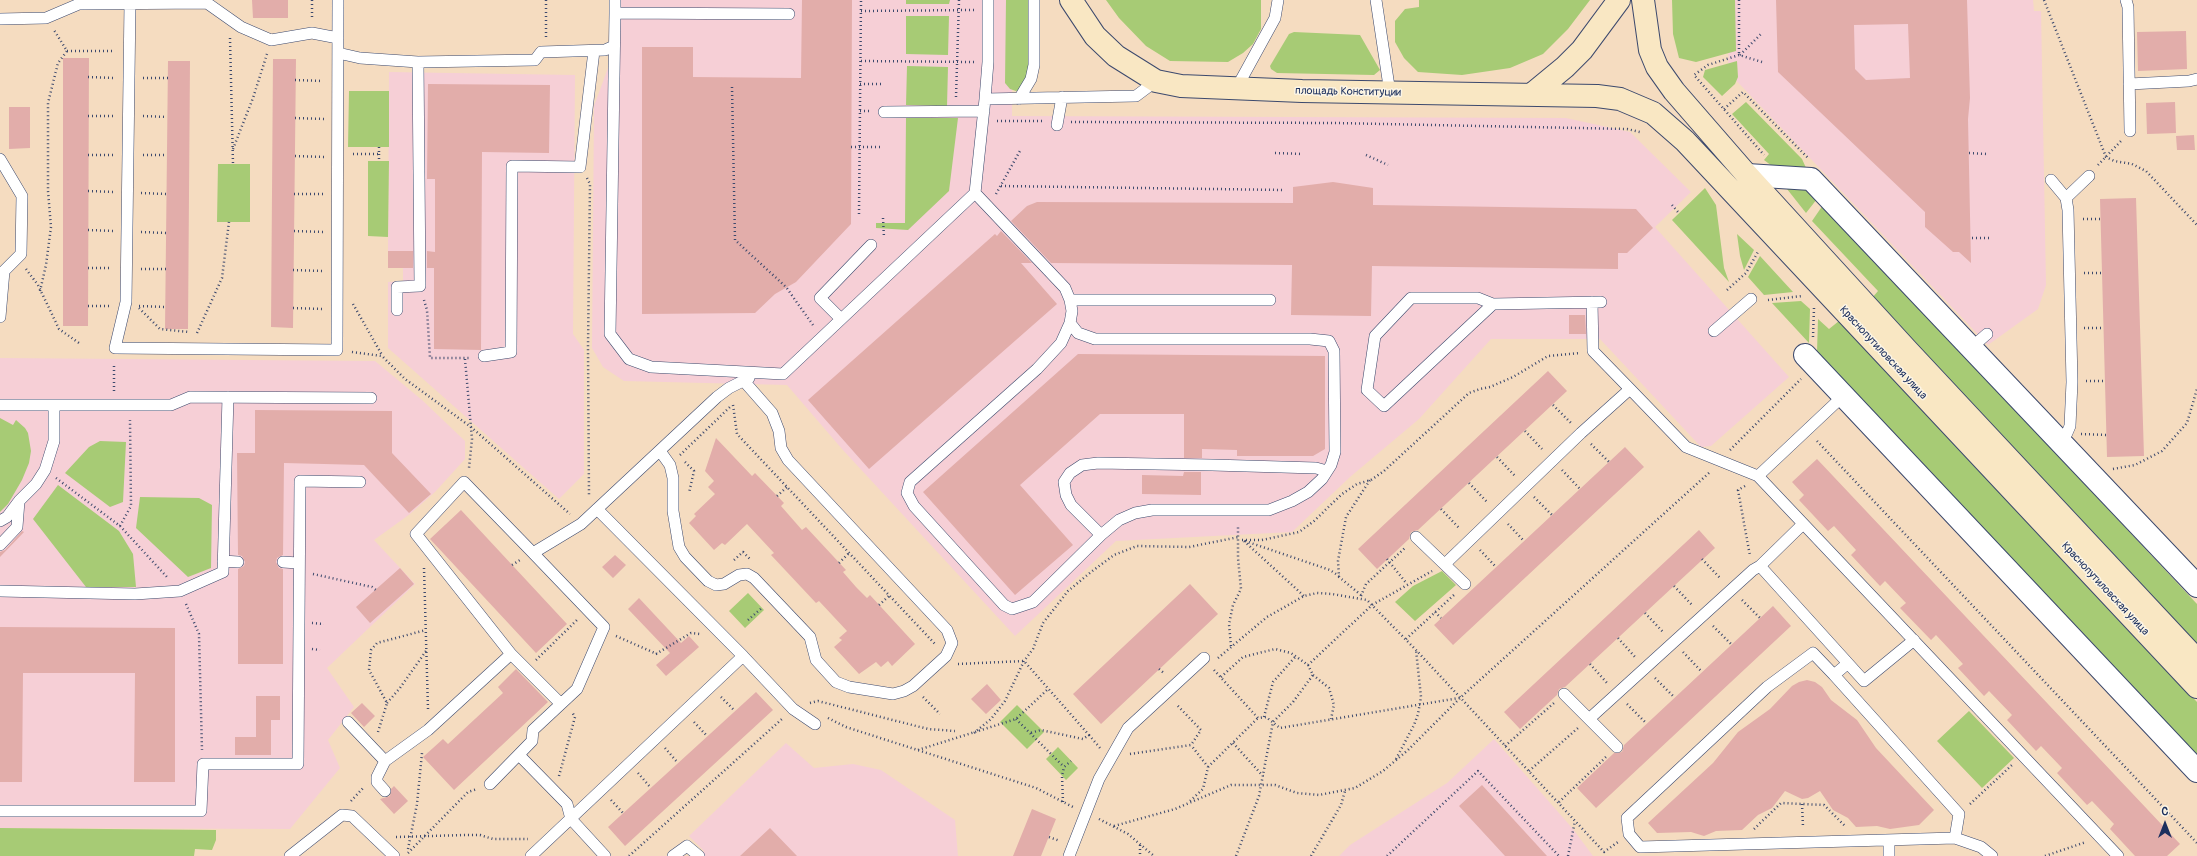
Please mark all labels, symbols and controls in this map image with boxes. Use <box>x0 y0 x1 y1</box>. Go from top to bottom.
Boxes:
street label: площадь Конституции <box>1295 84 1401 100</box>
street label: Краснопутиловская улица <box>1836 304 1930 402</box>
street label: Краснопутиловская улица <box>2058 540 2152 638</box>
north arrow <box>2145 804 2185 844</box>
text: С <box>2162 805 2168 818</box>

